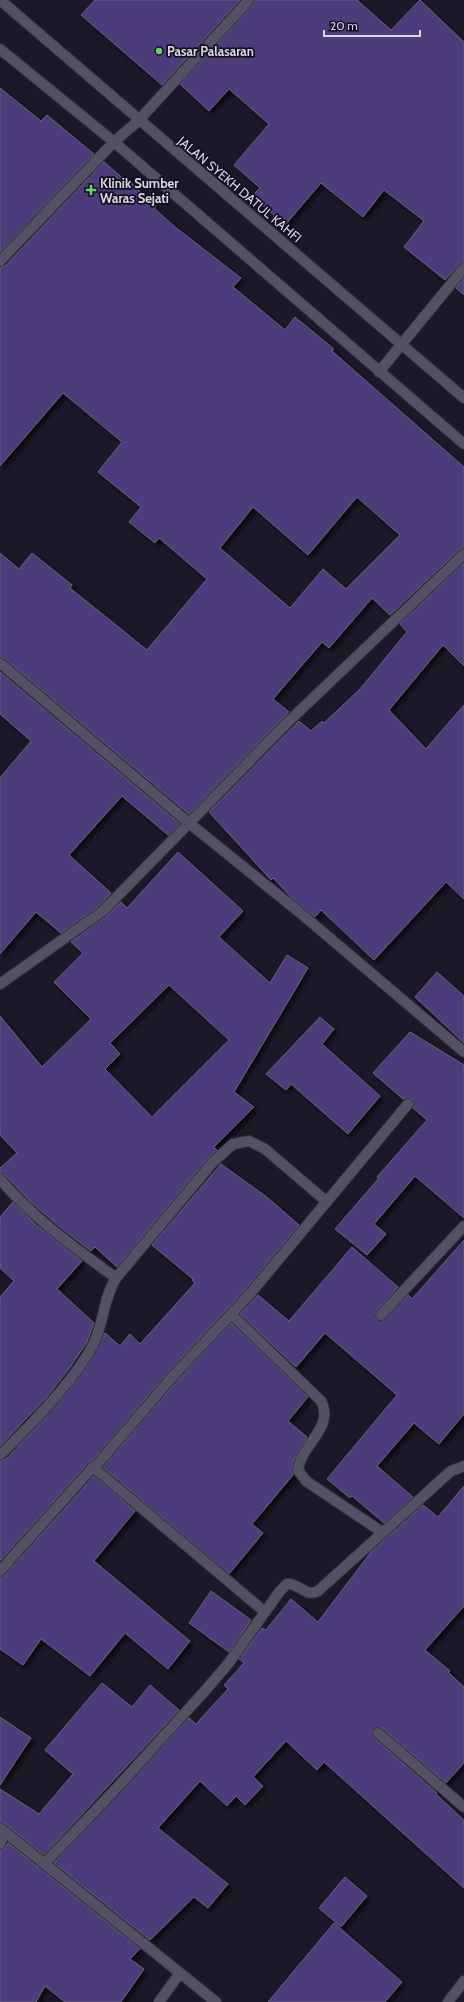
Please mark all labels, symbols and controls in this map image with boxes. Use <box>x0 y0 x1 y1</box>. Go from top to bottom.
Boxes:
scale bar <box>324 12 420 38</box>
text: 20 m <box>330 18 358 33</box>
place label: Pasar Palasaran <box>167 43 254 59</box>
marker: Pasar Palasaran <box>154 46 164 56</box>
street label: JALAN SYEKH DATUL KAHFI <box>174 132 305 245</box>
place label: Klinik Sumber Waras Sejati <box>100 175 179 206</box>
marker: Klinik Sumber Waras Sejati <box>85 184 97 196</box>

